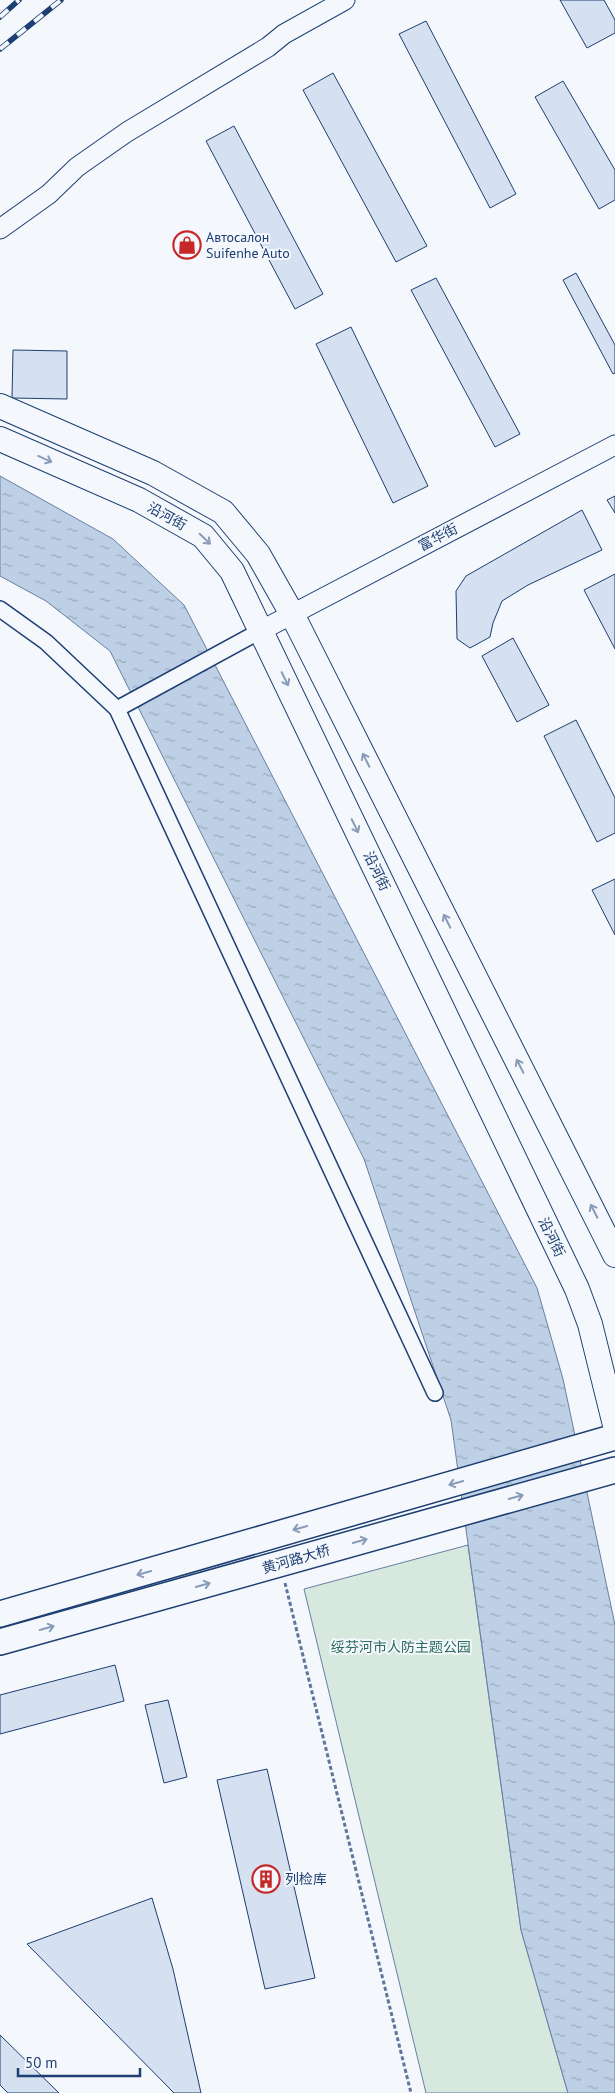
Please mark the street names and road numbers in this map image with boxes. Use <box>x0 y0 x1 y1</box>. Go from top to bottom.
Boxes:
street label: 沿河街 <box>144 498 190 534</box>
street label: 富华街 <box>415 519 461 555</box>
street label: 沿河街 <box>360 848 394 894</box>
street label: 沿河街 <box>535 1214 569 1260</box>
street label: 黄河路大桥 <box>260 1541 332 1577</box>

